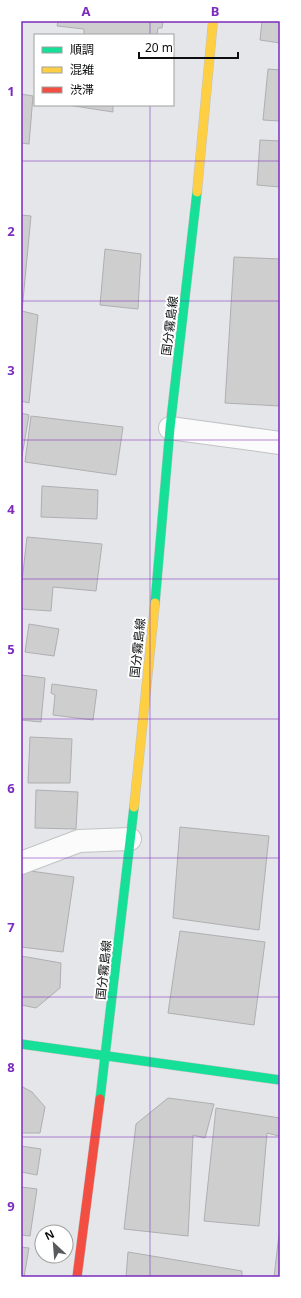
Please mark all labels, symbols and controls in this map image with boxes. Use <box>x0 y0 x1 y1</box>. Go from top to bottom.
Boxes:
text: A <box>82 2 91 20</box>
text: B <box>211 2 219 20</box>
legend <box>34 34 174 106</box>
scale bar <box>139 34 238 60</box>
text: 20 m <box>145 39 173 56</box>
text: 順調 <box>70 41 94 58</box>
text: 混雑 <box>70 61 94 78</box>
text: 渋滞 <box>70 81 94 98</box>
text: 1 <box>7 82 15 100</box>
text: 2 <box>7 222 15 240</box>
street label: 国分霧島線 <box>157 295 182 357</box>
text: 3 <box>7 361 15 379</box>
text: 4 <box>7 500 15 518</box>
street label: 国分霧島線 <box>126 617 149 679</box>
text: 5 <box>7 640 15 658</box>
text: 6 <box>7 779 15 797</box>
text: 7 <box>7 918 15 936</box>
street label: 国分霧島線 <box>92 939 115 1001</box>
text: 8 <box>7 1058 15 1076</box>
text: 9 <box>7 1197 15 1215</box>
north arrow <box>34 1224 74 1264</box>
text: N <box>42 1226 57 1243</box>

